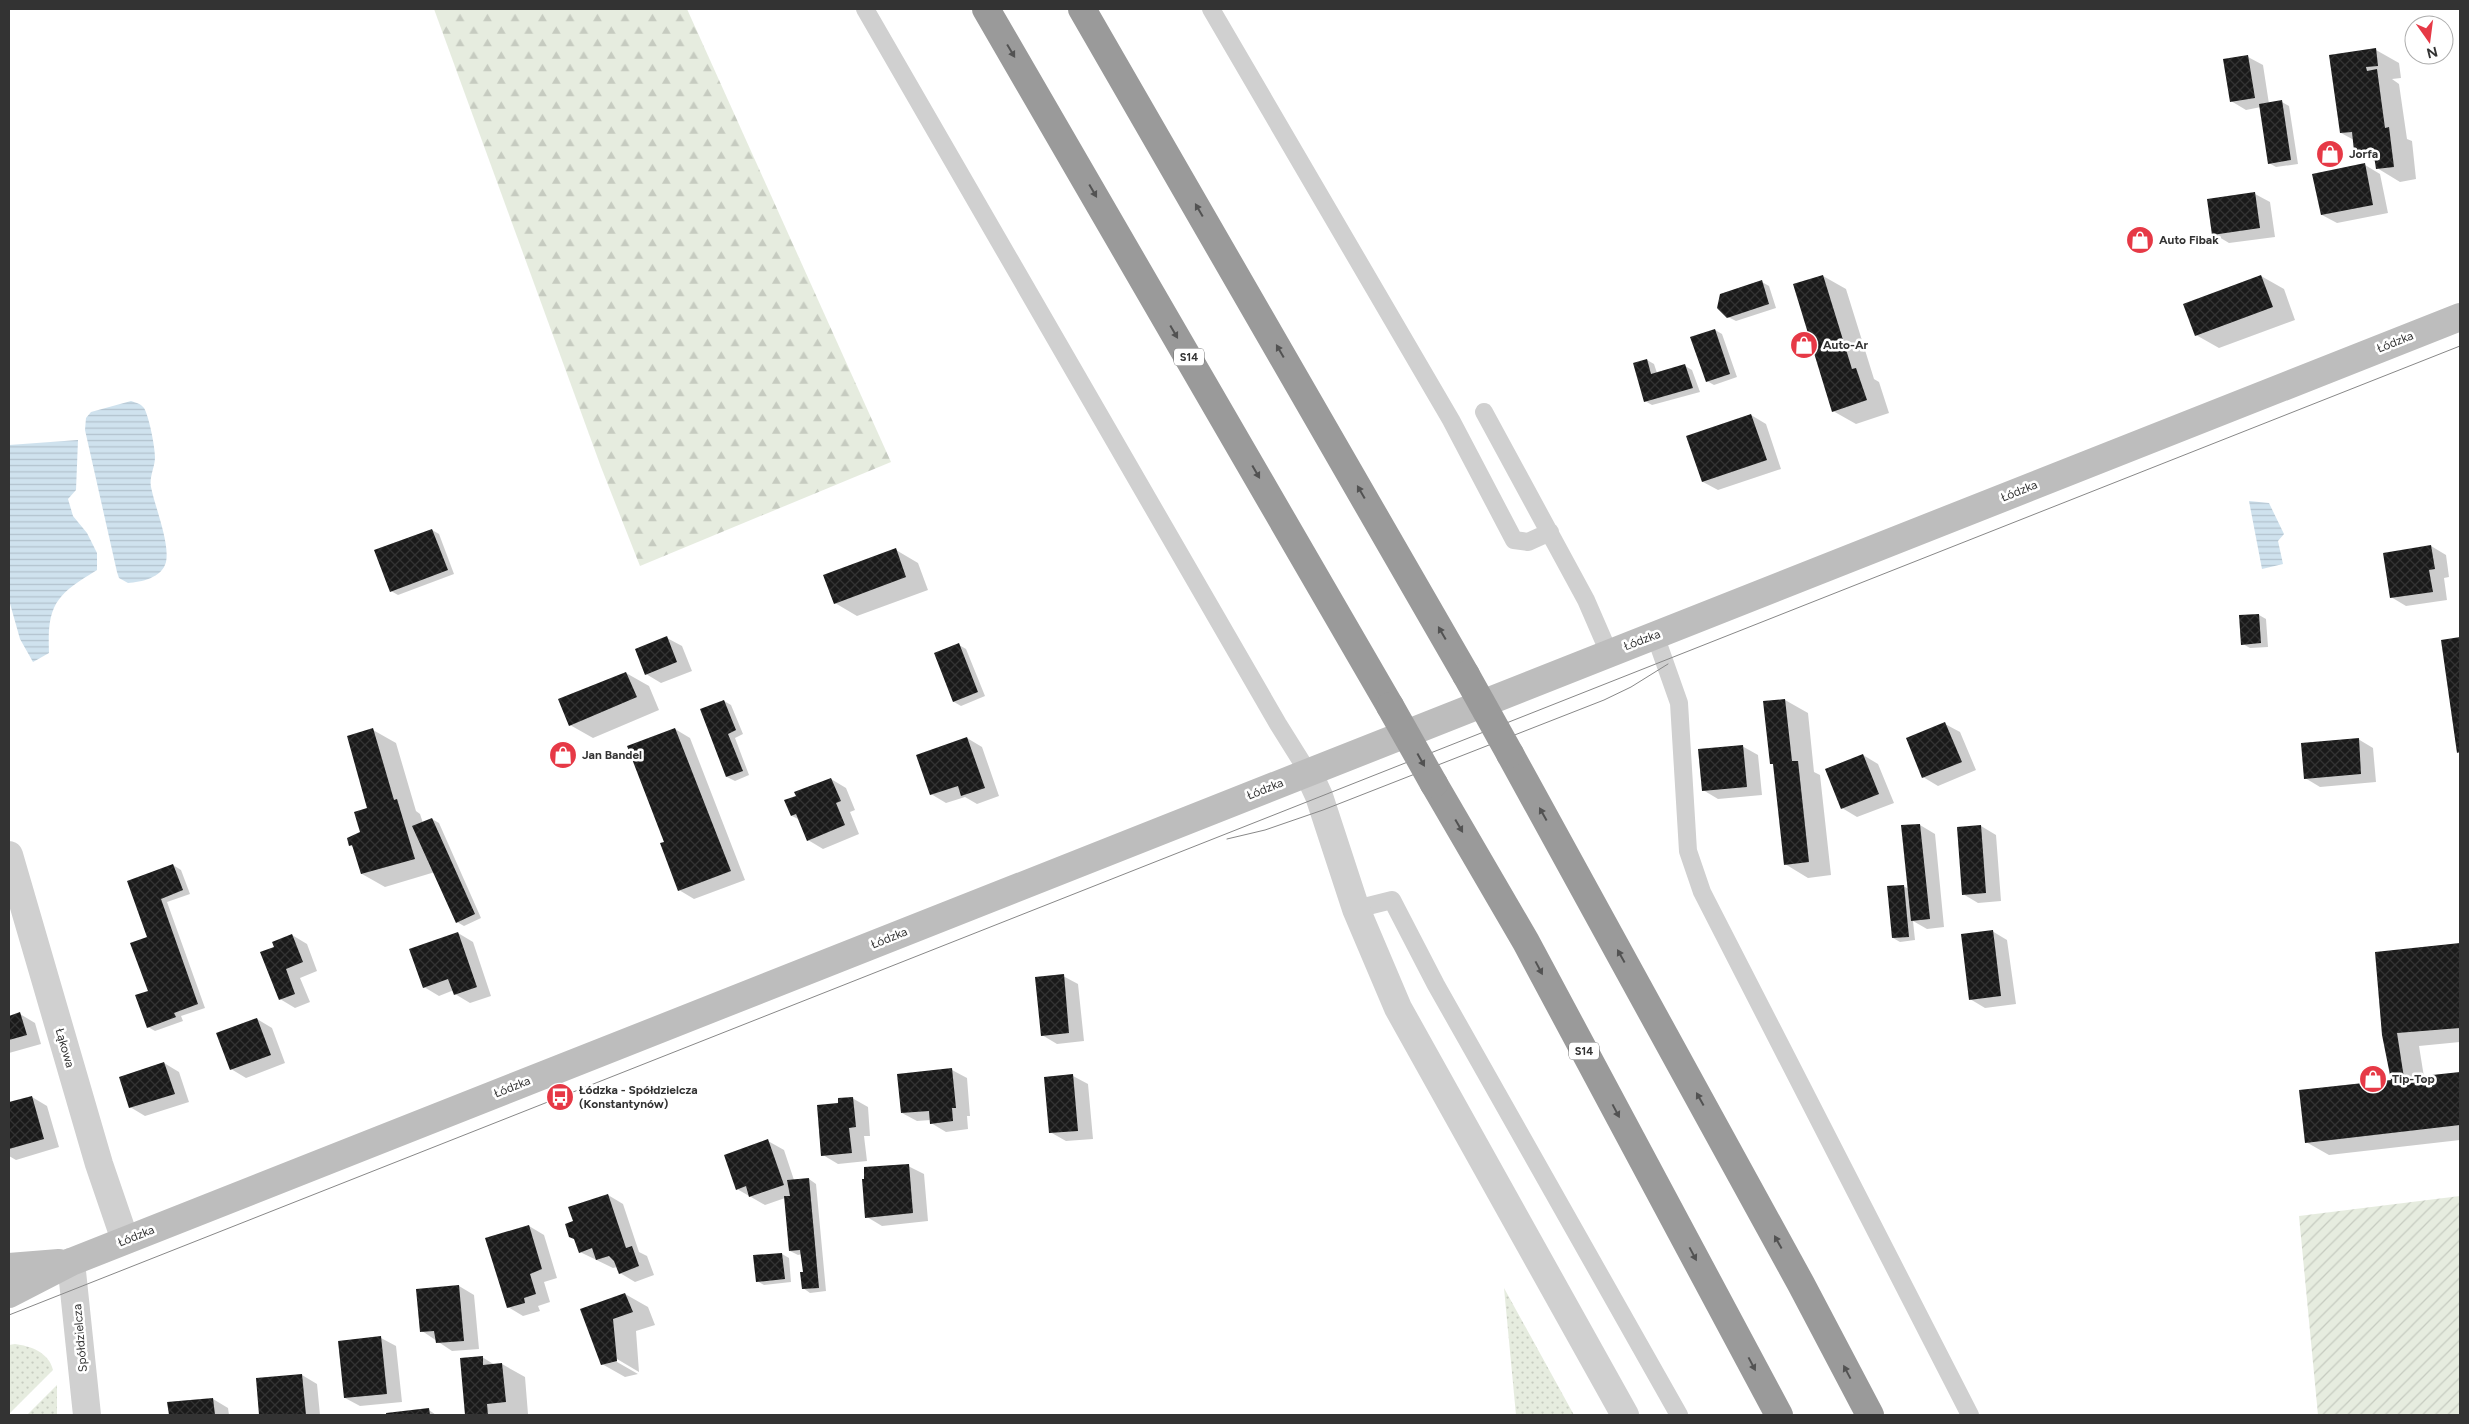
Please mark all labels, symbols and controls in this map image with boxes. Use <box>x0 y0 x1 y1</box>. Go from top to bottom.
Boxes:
north arrow <box>2404 15 2454 65</box>
text: N <box>2425 43 2439 62</box>
one-way arrow <box>1006 44 1015 57</box>
shop icon: Jorfa <box>2315 139 2345 169</box>
place label: Jorfa <box>2349 147 2378 161</box>
one-way arrow <box>1089 183 1097 198</box>
one-way arrow <box>1195 203 1203 218</box>
shop icon: Auto Fibak <box>2125 225 2155 255</box>
place label: Auto Fibak <box>2159 233 2219 247</box>
one-way arrow <box>1170 325 1179 338</box>
street label: Łódzka <box>2375 328 2415 356</box>
shop icon: Auto-Ar <box>1789 330 1819 360</box>
place label: Auto-Ar <box>1823 338 1869 352</box>
one-way arrow <box>1276 344 1284 359</box>
road number: S14 <box>1174 348 1204 366</box>
one-way arrow <box>1251 466 1260 479</box>
street label: Łódzka <box>1999 477 2039 505</box>
one-way arrow <box>1357 485 1365 500</box>
one-way arrow <box>1438 626 1446 640</box>
street label: Łódzka <box>1622 627 1662 653</box>
shop icon: Jan Bandel <box>548 740 578 770</box>
place label: Jan Bandel <box>582 748 642 762</box>
one-way arrow <box>1417 753 1425 767</box>
street label: Łódzka <box>1245 775 1285 803</box>
one-way arrow <box>1539 807 1547 821</box>
one-way arrow <box>1454 820 1463 833</box>
street label: Łódzka <box>869 924 909 952</box>
one-way arrow <box>1617 950 1626 963</box>
one-way arrow <box>1535 960 1543 975</box>
street label: Łąkowa <box>53 1027 77 1069</box>
road number: S14 <box>1569 1042 1599 1060</box>
shop icon: Tip-Top <box>2358 1064 2388 1094</box>
place label: Tip-Top <box>2392 1072 2435 1086</box>
street label: Łódzka <box>492 1073 532 1101</box>
bus stop icon: Łódzka - Spółdzielcza (Konstantynów) <box>545 1082 575 1112</box>
place label: Łódzka - Spółdzielcza (Konstantynów) <box>579 1083 698 1111</box>
one-way arrow <box>1695 1092 1704 1106</box>
one-way arrow <box>1612 1104 1620 1118</box>
street label: Łódzka <box>116 1222 156 1250</box>
one-way arrow <box>1773 1235 1782 1248</box>
one-way arrow <box>1689 1247 1697 1261</box>
street label: Spółdzielcza <box>70 1303 90 1373</box>
one-way arrow <box>1748 1357 1756 1372</box>
one-way arrow <box>1843 1365 1851 1379</box>

